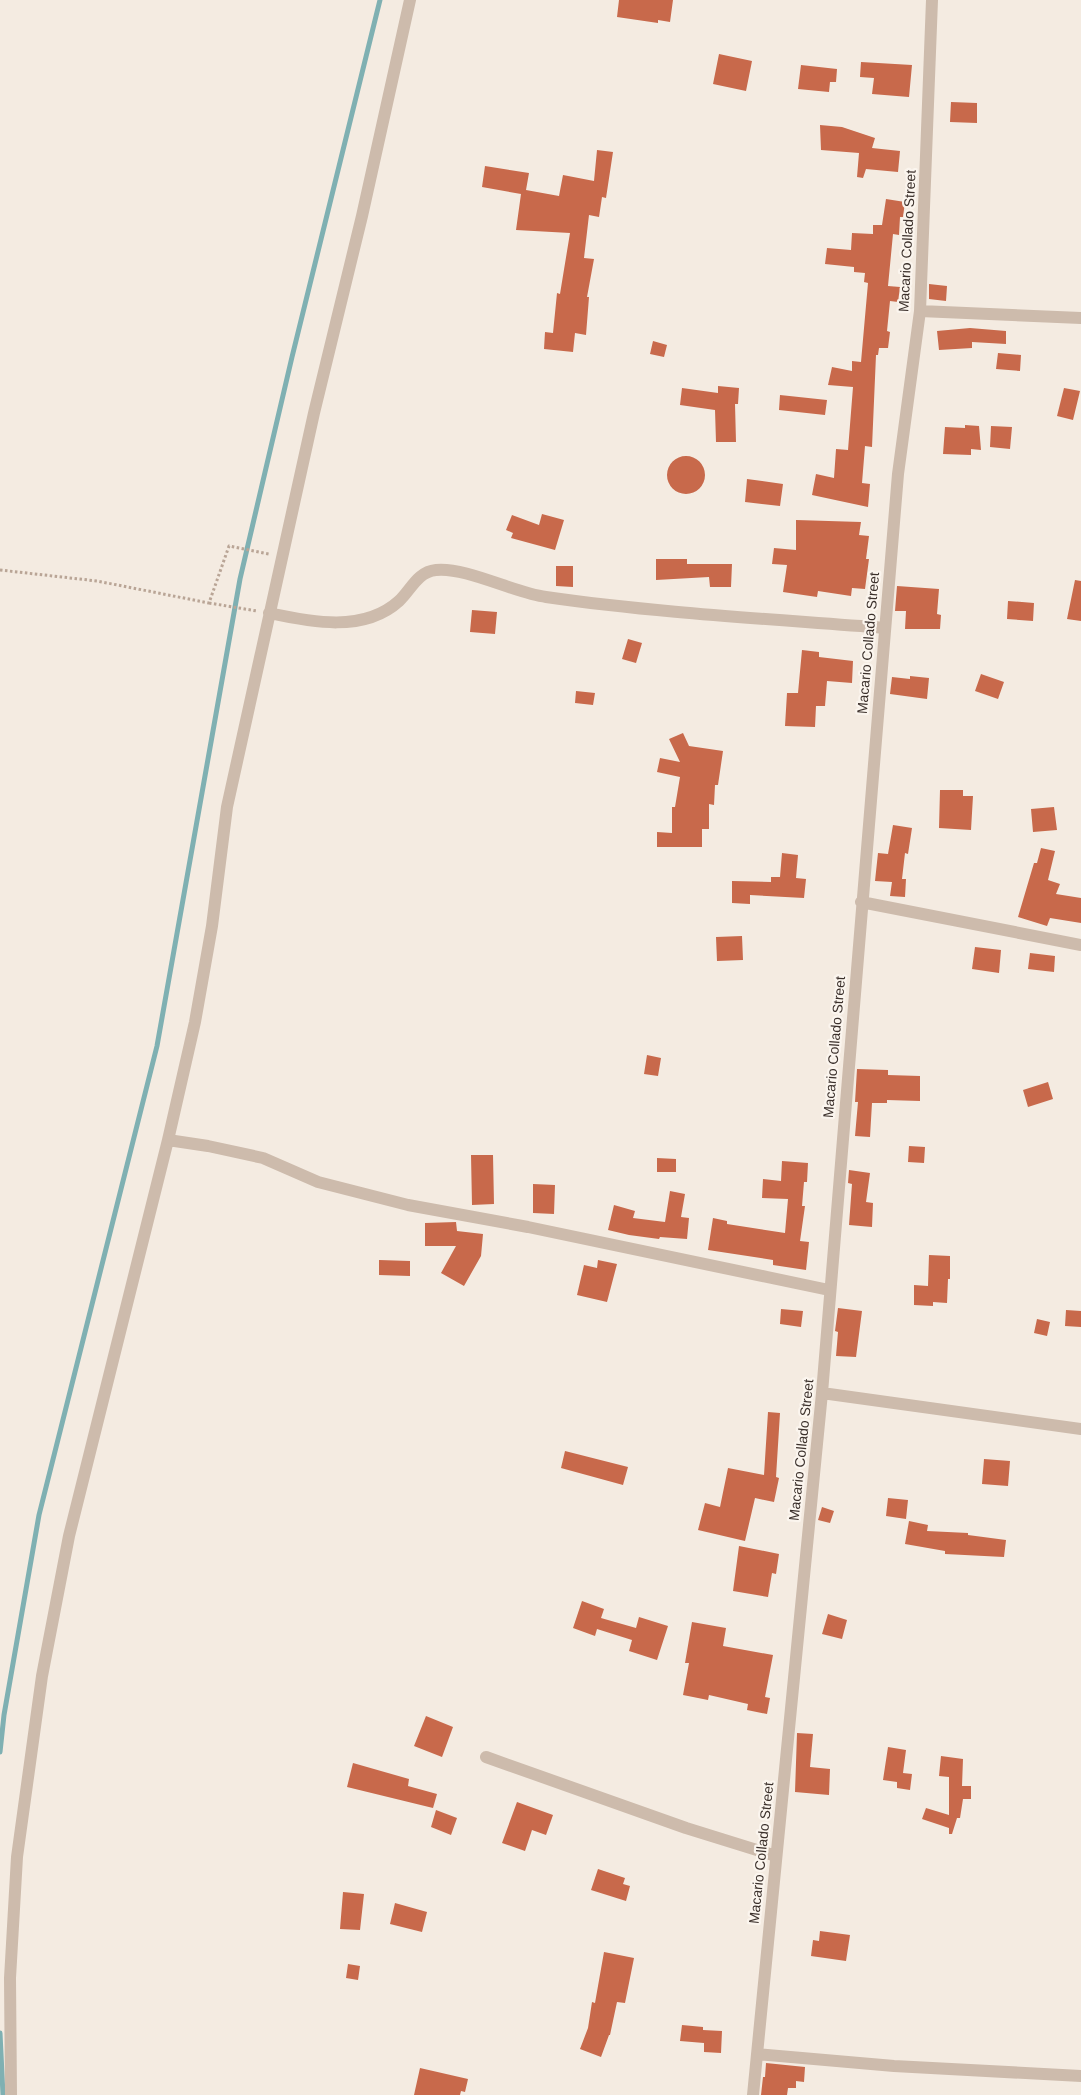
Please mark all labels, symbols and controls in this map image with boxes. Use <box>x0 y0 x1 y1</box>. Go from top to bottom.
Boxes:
street label: Macario Collado Street <box>895 169 919 313</box>
street label: Macario Collado Street <box>854 571 882 715</box>
street label: Macario Collado Street <box>820 975 848 1119</box>
street label: Macario Collado Street <box>786 1378 816 1522</box>
street label: Macario Collado Street <box>746 1781 776 1925</box>

